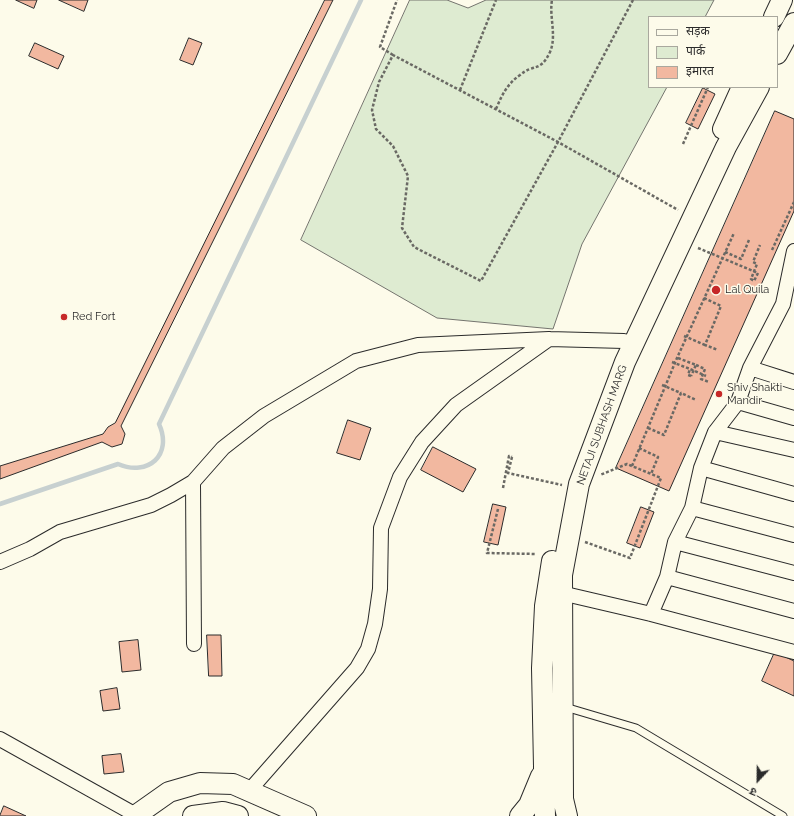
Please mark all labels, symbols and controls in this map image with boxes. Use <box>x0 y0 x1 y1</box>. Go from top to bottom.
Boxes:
legend <box>648 16 778 88</box>
text: सड़क <box>686 24 710 38</box>
text: पार्क <box>686 44 705 58</box>
text: इमारत <box>686 64 714 78</box>
place label: Lal Quila <box>725 283 769 297</box>
marker: Lal Quila <box>710 284 722 296</box>
place label: Red Fort <box>72 310 115 324</box>
marker: Red Fort <box>59 312 69 322</box>
street label: NETAJI SUBHASH MARG <box>574 363 630 487</box>
place label: Shiv Shakti Mandir <box>727 381 782 407</box>
marker: Shiv Shakti Mandir <box>714 389 724 399</box>
north arrow <box>738 760 778 800</box>
text: उ <box>748 784 759 799</box>

